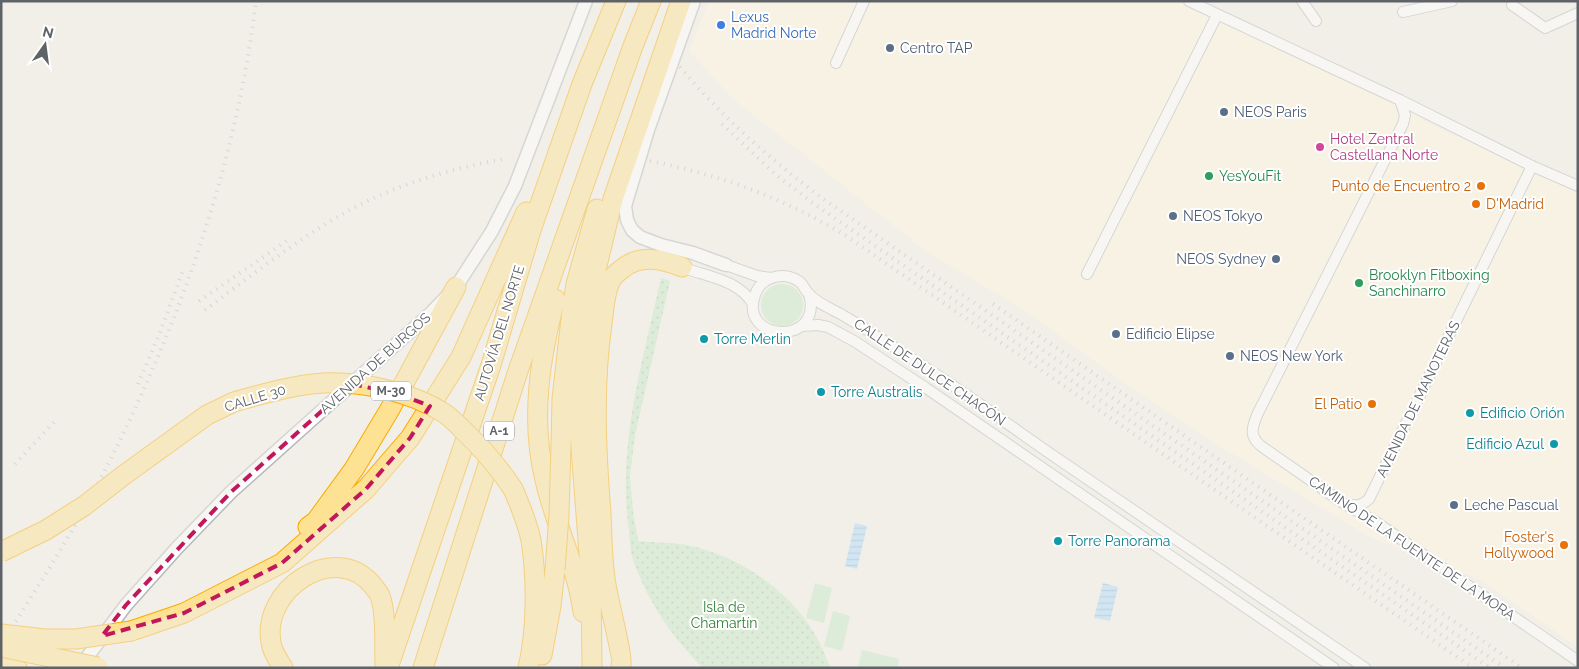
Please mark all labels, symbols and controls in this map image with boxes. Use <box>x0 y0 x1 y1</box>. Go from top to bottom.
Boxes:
place label: Lexus Madrid Norte <box>731 9 817 41</box>
marker: Lexus Madrid Norte <box>715 19 727 31</box>
north arrow <box>20 20 70 70</box>
text: N <box>41 23 55 41</box>
place label: Centro TAP <box>900 40 973 56</box>
marker: Centro TAP <box>884 42 896 54</box>
place label: NEOS Paris <box>1234 104 1307 120</box>
marker: NEOS Paris <box>1218 106 1230 118</box>
place label: Hotel Zentral Castellana Norte <box>1330 131 1438 163</box>
marker: Hotel Zentral Castellana Norte <box>1314 141 1326 153</box>
place label: YesYouFit <box>1219 168 1282 184</box>
marker: YesYouFit <box>1203 170 1215 182</box>
place label: Punto de Encuentro 2 <box>1331 178 1471 194</box>
marker: Punto de Encuentro 2 <box>1475 180 1487 192</box>
place label: D'Madrid <box>1486 196 1544 212</box>
marker: D'Madrid <box>1470 198 1482 210</box>
place label: NEOS Tokyo <box>1183 208 1263 224</box>
marker: NEOS Tokyo <box>1167 210 1179 222</box>
place label: NEOS Sydney <box>1176 251 1266 267</box>
marker: NEOS Sydney <box>1270 253 1282 265</box>
street label: AUTOVÍA DEL NORTE <box>470 263 527 403</box>
place label: Brooklyn Fitboxing Sanchinarro <box>1369 267 1490 299</box>
marker: Brooklyn Fitboxing Sanchinarro <box>1353 277 1365 289</box>
street label: AVENIDA DE BURGOS <box>316 309 434 417</box>
street label: CALLE DE DULCE CHACÓN <box>851 314 1009 429</box>
street label: AVENIDA DE MANOTERAS <box>1373 318 1463 480</box>
place label: Edificio Elipse <box>1126 326 1215 342</box>
marker: Edificio Elipse <box>1110 328 1122 340</box>
place label: Torre Merlin <box>714 331 791 347</box>
marker: Torre Merlin <box>698 333 710 345</box>
place label: NEOS New York <box>1240 348 1344 364</box>
marker: NEOS New York <box>1224 350 1236 362</box>
street label: CALLE 30 <box>222 381 288 415</box>
road number: M-30 <box>371 382 411 401</box>
place label: Torre Australis <box>831 384 923 400</box>
marker: Torre Australis <box>815 386 827 398</box>
place label: El Patio <box>1314 396 1362 412</box>
marker: El Patio <box>1366 398 1378 410</box>
place label: Edificio Orión <box>1480 405 1565 421</box>
marker: Edificio Orión <box>1464 407 1476 419</box>
road number: A-1 <box>484 422 514 441</box>
place label: Edificio Azul <box>1466 436 1544 452</box>
marker: Edificio Azul <box>1548 438 1560 450</box>
street label: CAMINO DE LA FUENTE DE LA MORA <box>1306 473 1519 624</box>
place label: Leche Pascual <box>1464 497 1559 513</box>
marker: Leche Pascual <box>1448 499 1460 511</box>
place label: Foster's Hollywood <box>1484 529 1554 561</box>
place label: Torre Panorama <box>1068 533 1170 549</box>
marker: Torre Panorama <box>1052 535 1064 547</box>
marker: Foster's Hollywood <box>1558 539 1570 551</box>
park label: Isla de Chamartín <box>691 599 757 631</box>

